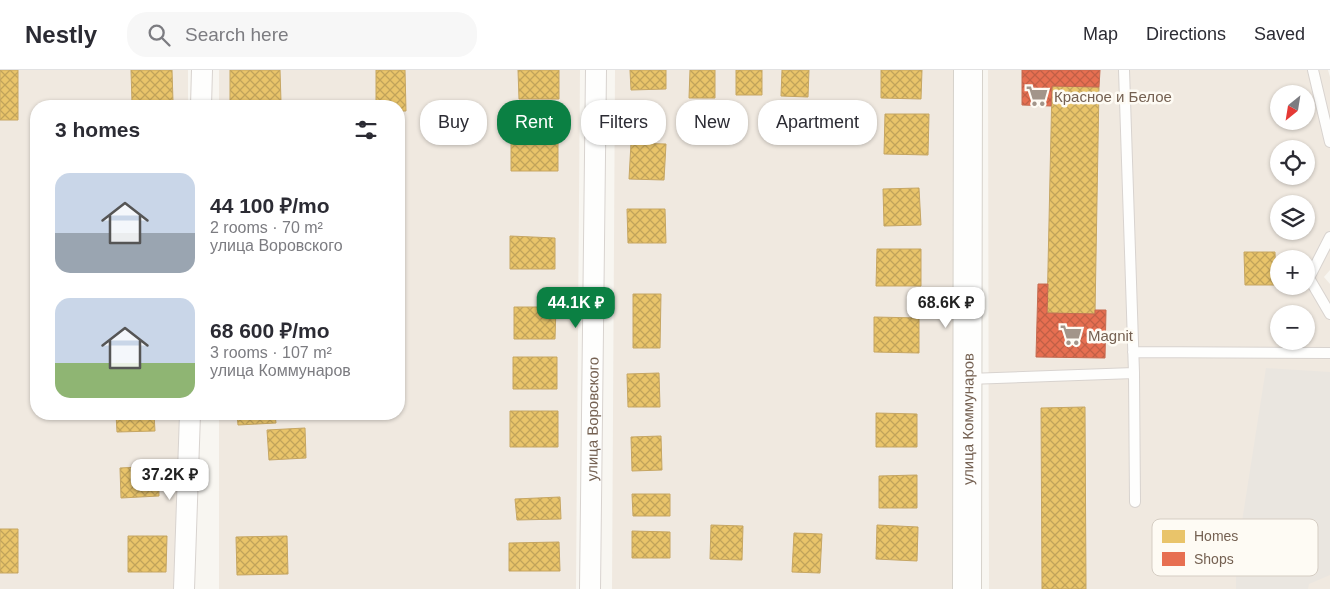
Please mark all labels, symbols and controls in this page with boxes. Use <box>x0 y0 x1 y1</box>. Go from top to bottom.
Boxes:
search box <box>127 12 477 57</box>
text: Nestly <box>25 21 97 48</box>
icon: search <box>145 21 173 49</box>
text: Search here <box>185 24 289 45</box>
text: Map <box>1083 24 1118 44</box>
text: Directions <box>1146 24 1226 44</box>
text: Saved <box>1254 24 1305 44</box>
supermarket icon: Красное и Белое <box>1024 83 1050 109</box>
north arrow <box>1270 85 1315 130</box>
map controls <box>1270 85 1315 350</box>
place label: Красное и Белое <box>1054 88 1172 105</box>
chip: Buy <box>420 100 487 145</box>
chip: Rent <box>497 100 571 145</box>
chip: Filters <box>581 100 666 145</box>
chip: New <box>676 100 748 145</box>
chip: Apartment <box>758 100 877 145</box>
icon: filters <box>352 116 380 144</box>
text: 3 homes <box>55 118 140 141</box>
button: locate <box>1270 140 1315 185</box>
icon: home <box>95 193 155 253</box>
text: 44 100 ₽/mo <box>210 194 330 217</box>
button: layers <box>1270 195 1315 240</box>
text: 2 rooms · 70 m² <box>210 219 323 236</box>
text: улица Воровского <box>210 237 343 254</box>
button: + <box>1270 250 1315 295</box>
pin: 44.1K ₽ <box>530 286 622 329</box>
pin: 68.6K ₽ <box>900 286 992 329</box>
text: 44.1K ₽ <box>548 294 604 311</box>
text: 68.6K ₽ <box>918 294 974 311</box>
button: − <box>1270 305 1315 350</box>
icon: home <box>95 318 155 378</box>
text: 68 600 ₽/mo <box>210 319 330 342</box>
supermarket icon: Magnit <box>1058 322 1084 348</box>
place label: Magnit <box>1088 327 1134 344</box>
text: 3 rooms · 107 m² <box>210 344 332 361</box>
street label: улица Коммунаров <box>959 353 976 485</box>
street label: улица Воровского <box>583 357 601 481</box>
text: улица Коммунаров <box>210 362 351 379</box>
pin: 37.2K ₽ <box>124 458 216 501</box>
text: 37.2K ₽ <box>142 466 198 483</box>
legend <box>1152 519 1318 576</box>
text: Homes <box>1194 528 1238 544</box>
text: Shops <box>1194 551 1234 567</box>

